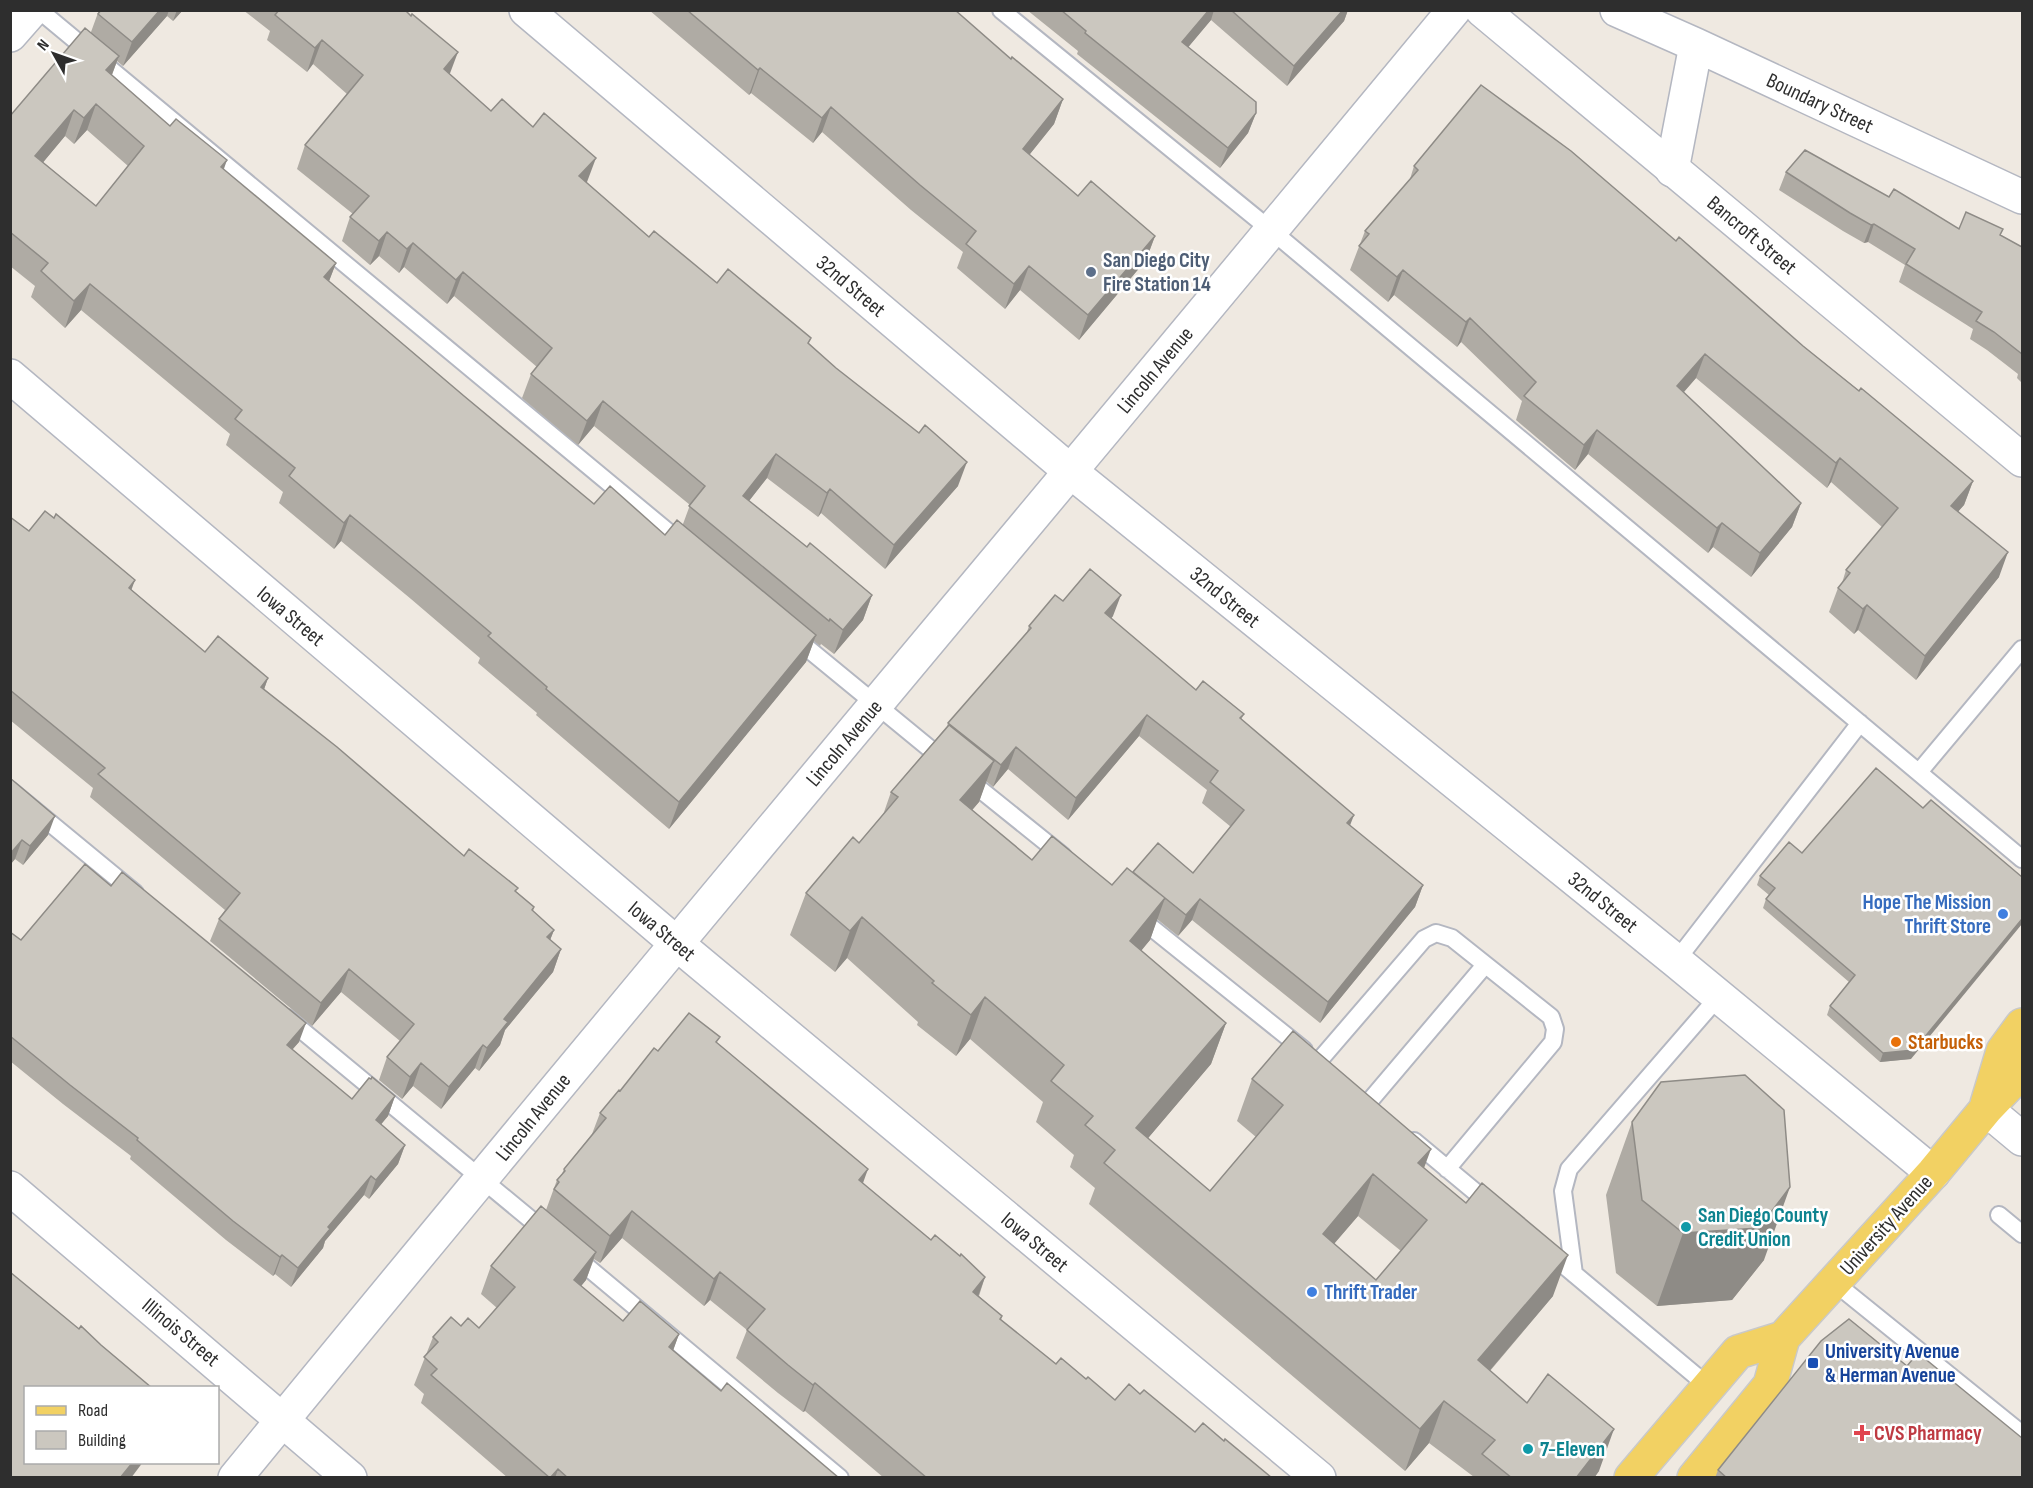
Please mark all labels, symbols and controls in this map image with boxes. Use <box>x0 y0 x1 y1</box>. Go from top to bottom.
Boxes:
north arrow <box>24 24 84 84</box>
text: N <box>34 36 54 55</box>
street label: Boundary Street <box>1763 68 1877 139</box>
street label: Bancroft Street <box>1702 191 1802 280</box>
place label: San Diego City Fire Station 14 <box>1103 248 1211 297</box>
street label: 32nd Street <box>811 250 890 323</box>
marker: San Diego City Fire Station 14 <box>1084 265 1098 279</box>
street label: Lincoln Avenue <box>1112 322 1199 419</box>
street label: 32nd Street <box>1185 562 1265 633</box>
street label: Iowa Street <box>252 581 329 652</box>
street label: Lincoln Avenue <box>801 695 888 792</box>
street label: 32nd Street <box>1563 867 1643 938</box>
place label: Hope The Mission Thrift Store <box>1863 890 1991 939</box>
street label: Iowa Street <box>623 896 700 967</box>
marker: Hope The Mission Thrift Store <box>1996 907 2010 921</box>
place label: Starbucks <box>1908 1030 1983 1055</box>
marker: Starbucks <box>1889 1035 1903 1049</box>
street label: Lincoln Avenue <box>491 1069 576 1166</box>
street label: University Avenue <box>1835 1170 1938 1281</box>
place label: San Diego County Credit Union <box>1698 1203 1828 1252</box>
street label: Iowa Street <box>996 1207 1073 1278</box>
marker: San Diego County Credit Union <box>1679 1220 1693 1234</box>
place label: Thrift Trader <box>1324 1280 1418 1305</box>
marker: Thrift Trader <box>1305 1285 1319 1299</box>
street label: Illinois Street <box>137 1293 224 1372</box>
place label: University Avenue & Herman Avenue <box>1825 1339 1960 1388</box>
marker: University Avenue & Herman Avenue <box>1806 1356 1820 1370</box>
legend <box>24 1386 219 1464</box>
text: Road <box>78 1400 108 1421</box>
place label: CVS Pharmacy <box>1874 1421 1982 1446</box>
marker: CVS Pharmacy <box>1855 1426 1869 1440</box>
text: Building <box>78 1430 126 1451</box>
place label: 7-Eleven <box>1540 1437 1605 1462</box>
marker: 7-Eleven <box>1521 1442 1535 1456</box>

